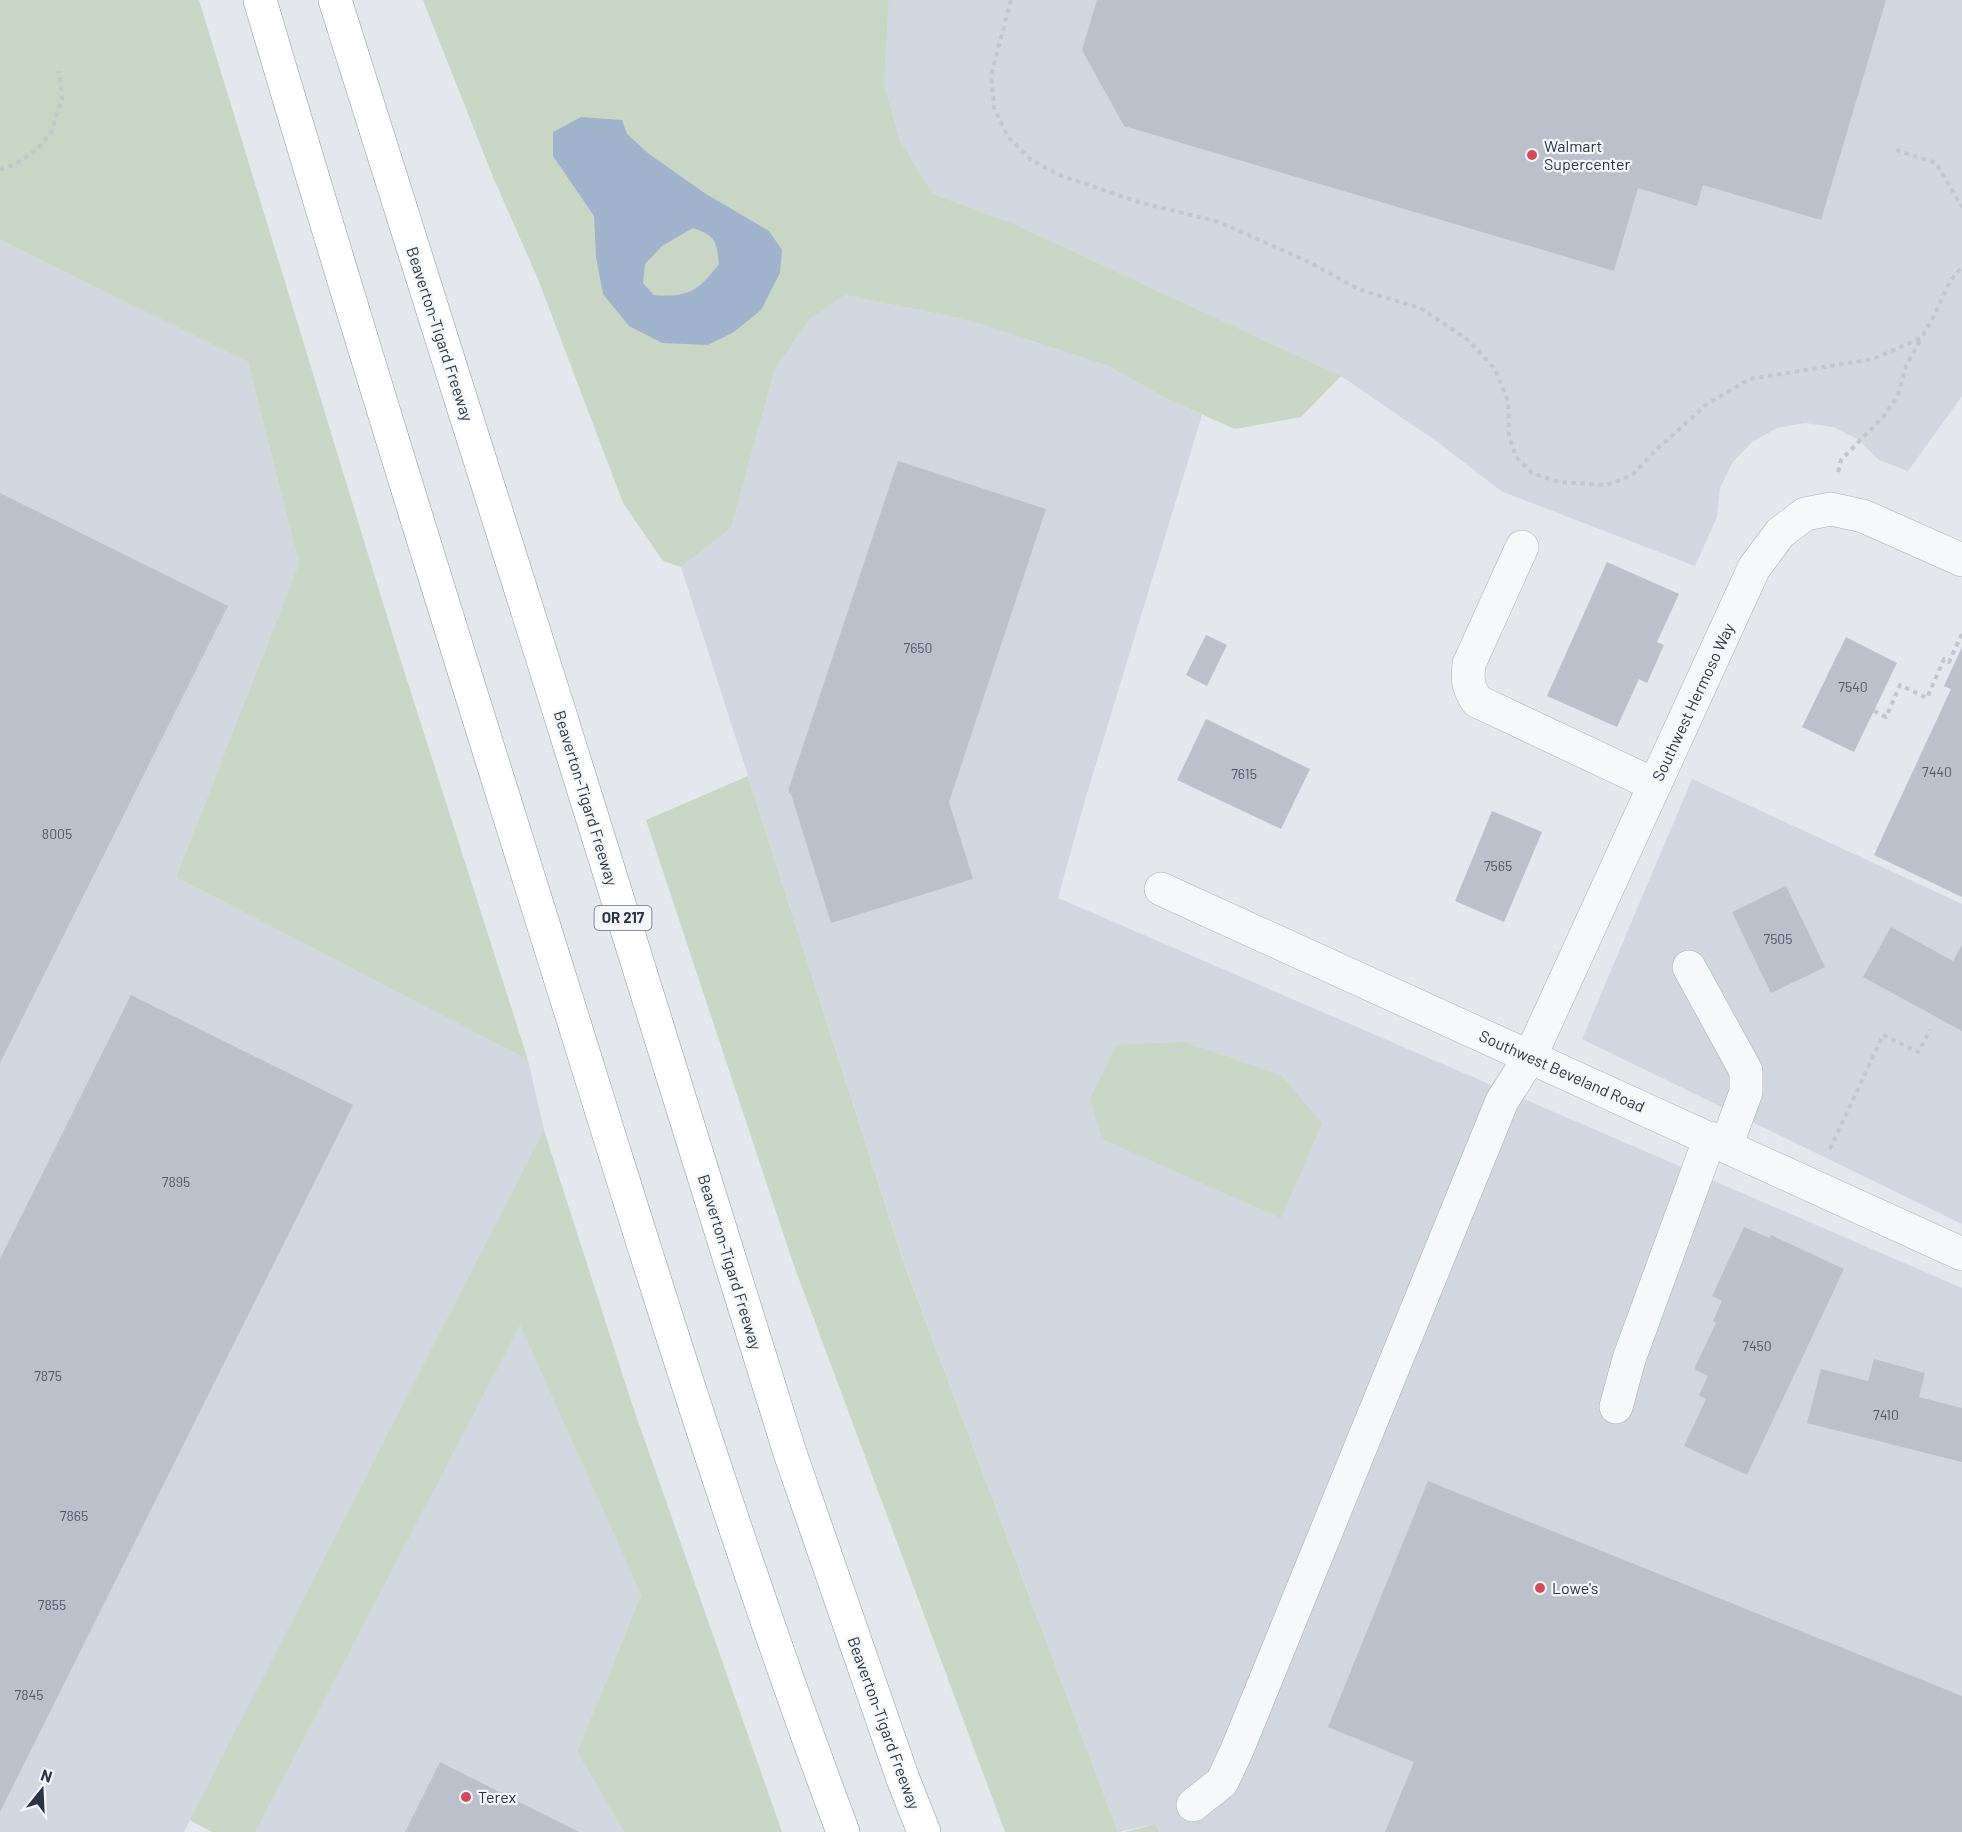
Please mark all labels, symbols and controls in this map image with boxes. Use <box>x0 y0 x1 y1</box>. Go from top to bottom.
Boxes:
place label: Walmart Supercenter <box>1544 136 1630 173</box>
marker: Walmart Supercenter <box>1525 148 1539 162</box>
street label: Beaverton-Tigard Freeway <box>403 244 478 424</box>
street label: Southwest Hermoso Way <box>1648 619 1738 784</box>
house number: 7650 <box>904 639 932 656</box>
house number: 7540 <box>1838 678 1868 695</box>
street label: Beaverton-Tigard Freeway <box>551 708 622 888</box>
house number: 7440 <box>1922 763 1952 780</box>
house number: 7615 <box>1231 765 1257 782</box>
house number: 8005 <box>42 825 72 842</box>
house number: 7565 <box>1484 857 1512 874</box>
road number: OR 217 <box>594 906 652 930</box>
house number: 7505 <box>1764 930 1792 947</box>
street label: Southwest Beveland Road <box>1476 1025 1648 1116</box>
street label: Beaverton-Tigard Freeway <box>695 1172 766 1352</box>
house number: 7895 <box>162 1173 190 1190</box>
house number: 7450 <box>1742 1337 1772 1354</box>
house number: 7875 <box>34 1367 62 1384</box>
house number: 7410 <box>1873 1406 1899 1423</box>
house number: 7865 <box>60 1507 88 1524</box>
place label: Lowe's <box>1552 1578 1598 1597</box>
marker: Lowe's <box>1533 1581 1547 1595</box>
house number: 7855 <box>38 1596 66 1613</box>
street label: Beaverton-Tigard Freeway <box>844 1634 925 1812</box>
house number: 7845 <box>15 1686 43 1703</box>
north arrow <box>12 1760 72 1820</box>
text: N <box>39 1765 55 1786</box>
place label: Terex <box>478 1787 517 1806</box>
marker: Terex <box>459 1790 473 1804</box>

